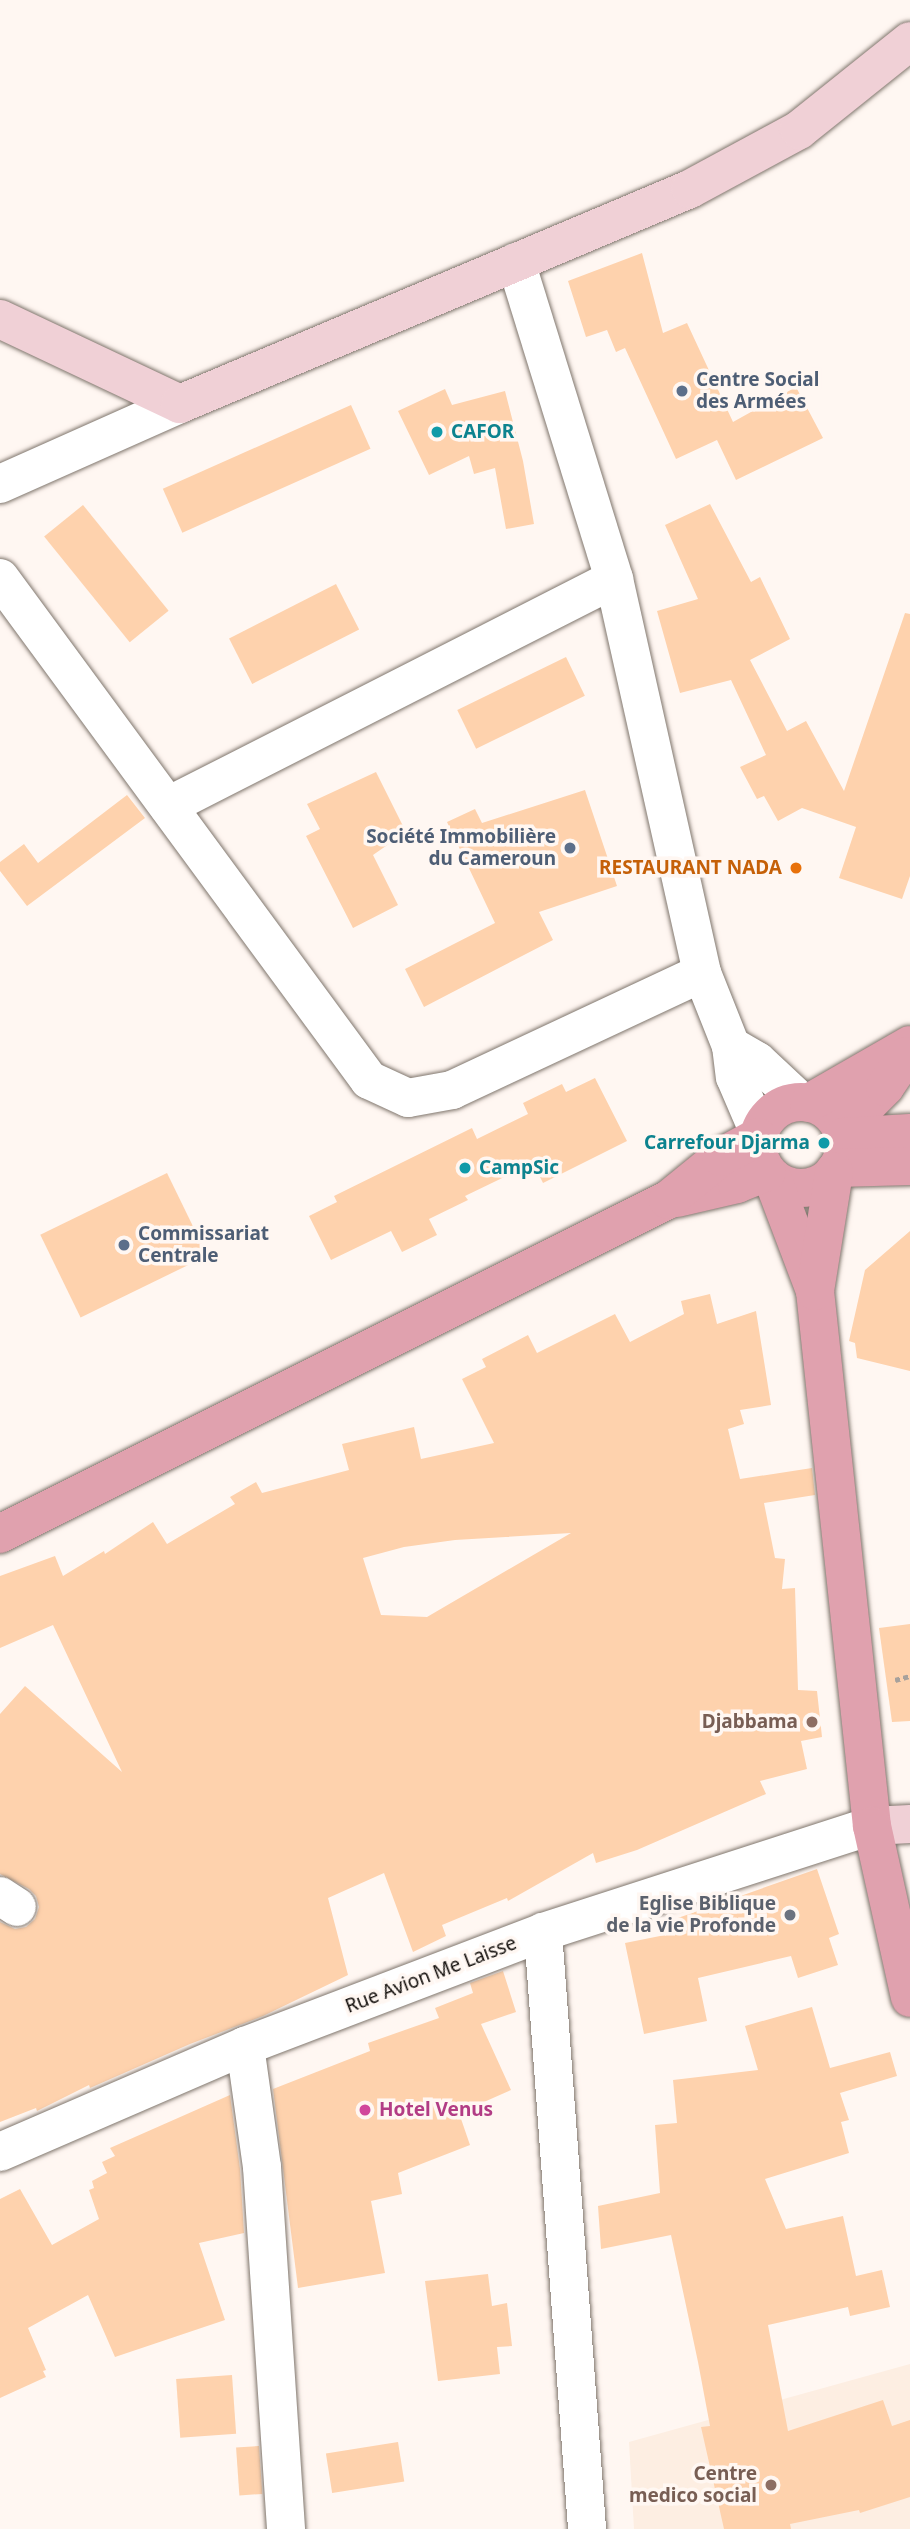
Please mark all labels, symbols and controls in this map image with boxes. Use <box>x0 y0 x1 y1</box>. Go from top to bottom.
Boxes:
place label: Centre Social des Armées <box>696 369 819 413</box>
marker: Centre Social des Armées <box>674 383 690 399</box>
place label: CAFOR <box>451 421 514 443</box>
marker: CAFOR <box>429 424 445 440</box>
place label: Société Immobilière du Cameroun <box>366 826 556 870</box>
marker: Société Immobilière du Cameroun <box>562 840 578 856</box>
place label: RESTAURANT NADA <box>599 857 782 879</box>
marker: RESTAURANT NADA <box>788 860 804 876</box>
place label: Carrefour Djarma <box>644 1132 810 1154</box>
marker: Carrefour Djarma <box>816 1135 832 1151</box>
place label: CampSic <box>479 1157 559 1179</box>
marker: CampSic <box>457 1160 473 1176</box>
place label: Commissariat Centrale <box>138 1223 269 1267</box>
marker: Commissariat Centrale <box>116 1237 132 1253</box>
place label: Djabbama <box>702 1711 798 1733</box>
marker: Djabbama <box>804 1714 820 1730</box>
place label: Eglise Biblique de la vie Profonde <box>606 1893 776 1937</box>
marker: Eglise Biblique de la vie Profonde <box>782 1907 798 1923</box>
street label: Rue Avion Me Laisse <box>342 1932 520 2018</box>
place label: Hotel Venus <box>379 2099 493 2121</box>
marker: Hotel Venus <box>357 2102 373 2118</box>
place label: Centre medico social <box>629 2463 757 2507</box>
marker: Centre medico social <box>763 2477 779 2493</box>

